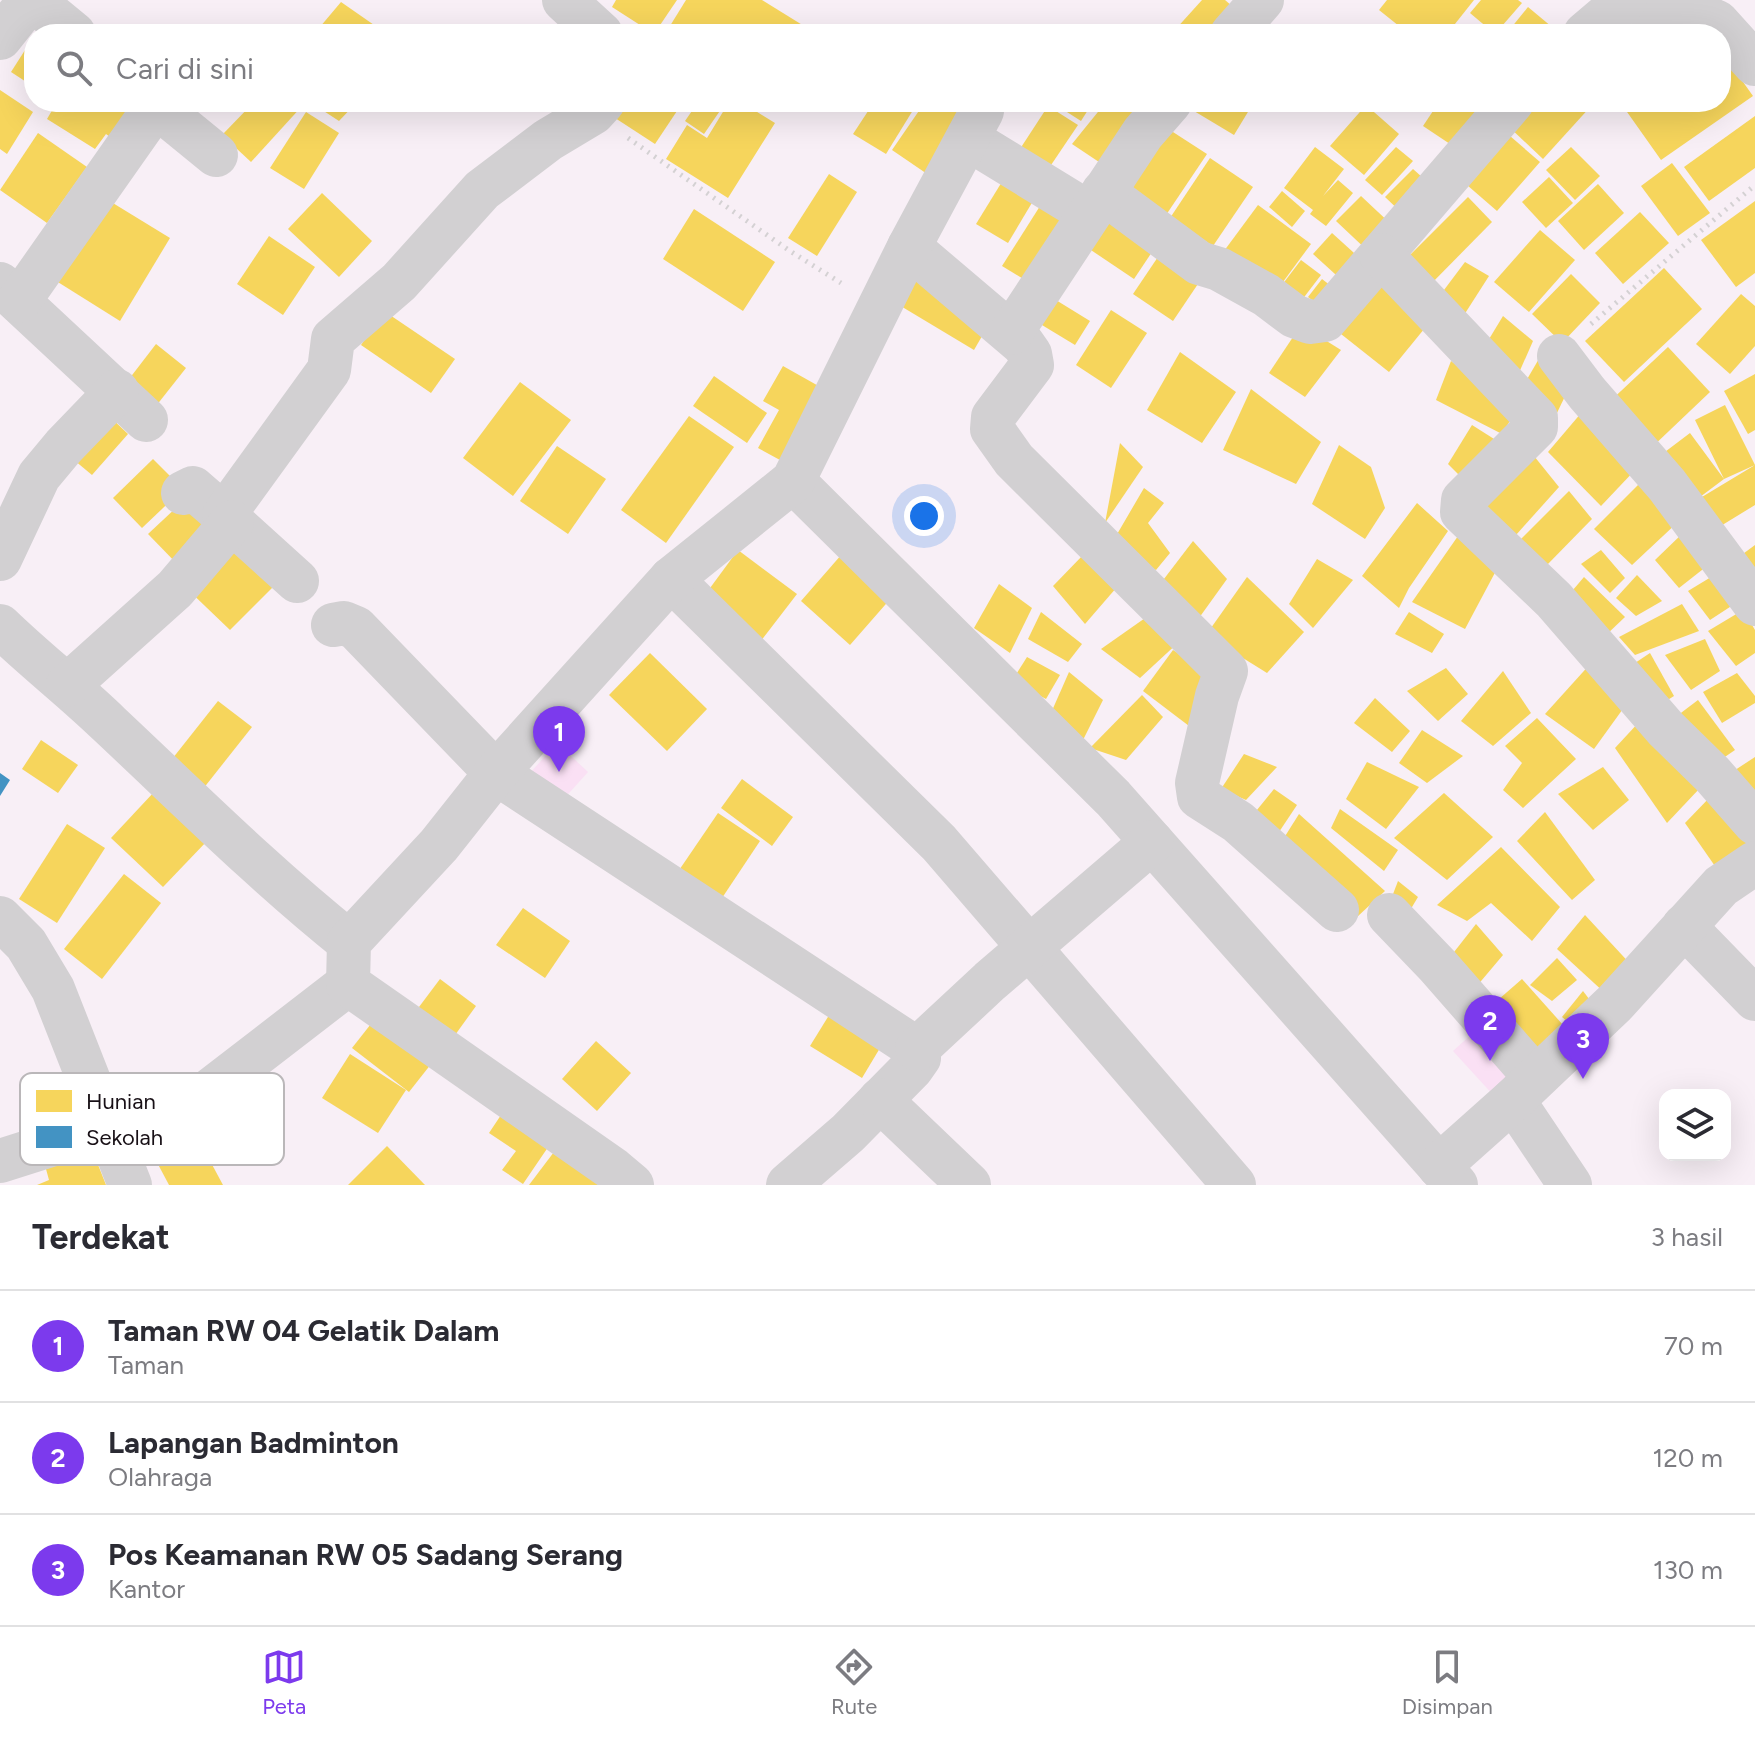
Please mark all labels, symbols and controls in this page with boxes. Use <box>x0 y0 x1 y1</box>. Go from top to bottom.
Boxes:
search box <box>24 24 1731 112</box>
icon: search <box>52 46 96 90</box>
text: Cari di sini <box>116 50 254 87</box>
your location <box>904 496 944 536</box>
pin: 1 <box>533 706 585 772</box>
pin: 2 <box>1464 995 1516 1061</box>
pin: 3 <box>1557 1013 1609 1079</box>
legend <box>20 1073 284 1165</box>
text: Hunian <box>86 1088 156 1115</box>
map controls <box>1659 1089 1731 1161</box>
button: layers <box>1659 1089 1731 1161</box>
text: Sekolah <box>86 1124 163 1151</box>
text: Terdekat <box>32 1217 170 1258</box>
text: 3 hasil <box>1651 1221 1723 1253</box>
text: Taman RW 04 Gelatik Dalam <box>108 1312 499 1349</box>
text: 1 <box>53 1330 63 1362</box>
text: 70 m <box>1664 1330 1723 1362</box>
text: Taman <box>108 1349 184 1381</box>
text: Lapangan Badminton <box>108 1424 399 1461</box>
text: 2 <box>50 1442 66 1474</box>
text: 120 m <box>1653 1442 1723 1474</box>
text: Olahraga <box>108 1461 212 1493</box>
text: Pos Keamanan RW 05 Sadang Serang <box>108 1536 623 1573</box>
text: 3 <box>51 1554 65 1586</box>
text: 130 m <box>1653 1554 1723 1586</box>
text: Kantor <box>108 1573 185 1605</box>
tab: Peta <box>262 1645 306 1720</box>
tab: Rute <box>831 1645 877 1720</box>
tab: Disimpan <box>1402 1645 1493 1720</box>

